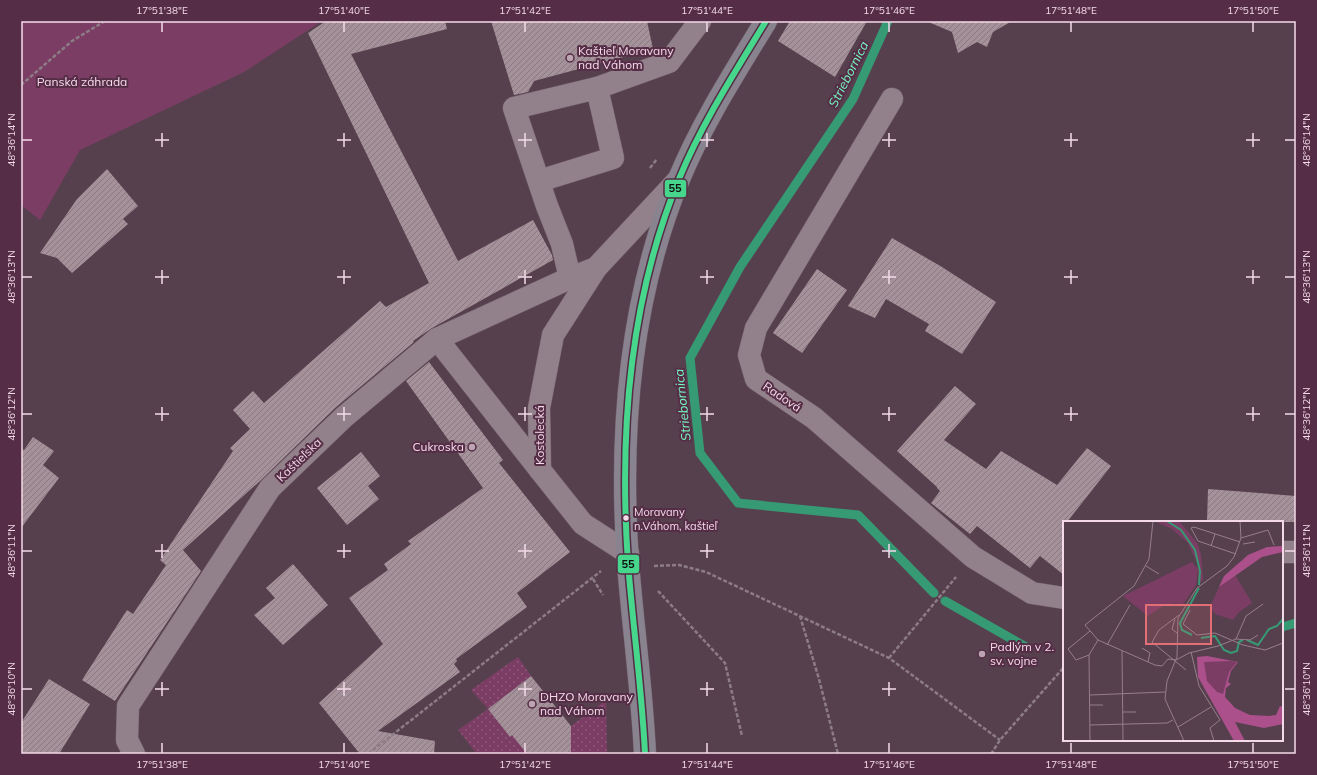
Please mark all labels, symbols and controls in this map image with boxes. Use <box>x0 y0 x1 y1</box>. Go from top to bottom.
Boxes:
text: 17°51'38"E <box>136 4 188 17</box>
text: 17°51'40"E <box>318 4 370 17</box>
text: 17°51'42"E <box>499 4 551 17</box>
text: 17°51'44"E <box>681 4 733 17</box>
text: 17°51'46"E <box>863 4 915 17</box>
text: 17°51'48"E <box>1045 4 1097 17</box>
text: 17°51'50"E <box>1227 4 1279 17</box>
water label: Striebornica <box>824 38 872 110</box>
place label: Kaštieľ Moravany nad Váhom <box>578 43 674 72</box>
marker: Kaštieľ Moravany nad Váhom <box>565 53 575 63</box>
park label: Panská záhrada <box>37 74 127 89</box>
text: 48°36'14"N <box>5 113 18 167</box>
text: 48°36'14"N <box>1300 113 1313 167</box>
line badge: 55 <box>664 179 687 198</box>
text: 55 <box>668 181 682 195</box>
text: 48°36'13"N <box>5 250 18 304</box>
text: 48°36'13"N <box>1300 250 1313 304</box>
water label: Striebornica <box>670 368 694 442</box>
street label: Radová <box>760 378 804 415</box>
text: 48°36'12"N <box>5 387 18 441</box>
text: 48°36'12"N <box>1300 387 1313 441</box>
street label: Kostolecká <box>532 405 547 465</box>
street label: Kaštieľska <box>273 435 324 485</box>
place label: Cukroska <box>412 439 464 454</box>
marker: Cukroska <box>467 442 477 452</box>
place label: Moravany n.Váhom, kaštieľ <box>634 505 717 533</box>
marker: Moravany n.Váhom, kaštieľ <box>621 513 631 523</box>
inset map <box>1063 521 1283 741</box>
text: 48°36'11"N <box>5 524 18 578</box>
text: 48°36'11"N <box>1300 524 1313 578</box>
line badge: 55 <box>617 554 640 574</box>
text: 55 <box>621 557 635 571</box>
place label: Padlým v 2. sv. vojne <box>990 639 1054 668</box>
marker: Padlým v 2. sv. vojne <box>977 649 987 659</box>
text: 48°36'10"N <box>5 662 18 716</box>
text: 48°36'10"N <box>1300 662 1313 716</box>
place label: DHZO Moravany nad Váhom <box>540 689 634 718</box>
marker: DHZO Moravany nad Váhom <box>527 699 537 709</box>
text: 17°51'38"E <box>136 758 188 771</box>
text: 17°51'40"E <box>318 758 370 771</box>
text: 17°51'42"E <box>499 758 551 771</box>
text: 17°51'44"E <box>681 758 733 771</box>
text: 17°51'46"E <box>863 758 915 771</box>
text: 17°51'48"E <box>1045 758 1097 771</box>
text: 17°51'50"E <box>1227 758 1279 771</box>

